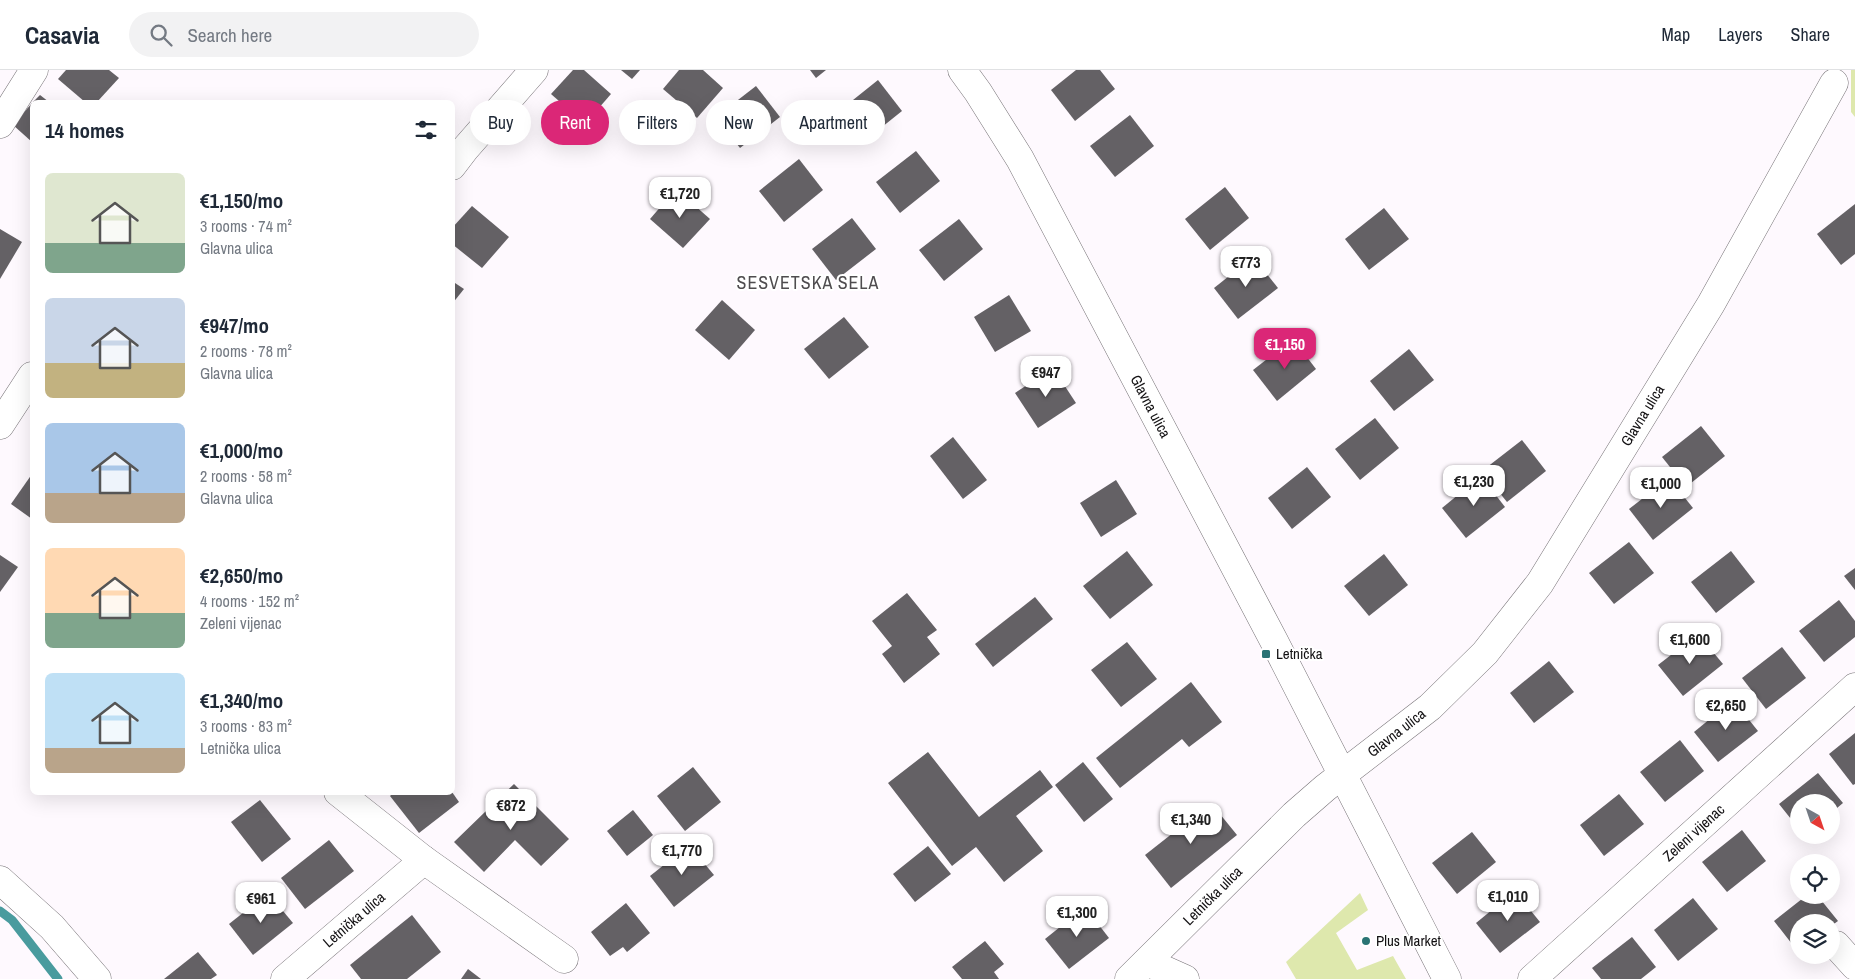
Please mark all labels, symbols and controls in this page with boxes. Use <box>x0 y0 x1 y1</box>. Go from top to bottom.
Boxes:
search box <box>129 12 479 57</box>
text: Casavia <box>25 19 99 51</box>
icon: search <box>147 21 175 49</box>
text: Search here <box>187 22 272 48</box>
text: Map <box>1662 22 1690 47</box>
text: Layers <box>1718 22 1763 47</box>
text: Share <box>1791 22 1830 47</box>
chip: Buy <box>470 100 531 145</box>
chip: Rent <box>541 100 609 145</box>
chip: Filters <box>619 100 696 145</box>
chip: New <box>706 100 771 145</box>
chip: Apartment <box>781 100 885 145</box>
text: 14 homes <box>45 116 124 145</box>
icon: filters <box>412 116 440 144</box>
pin: €1,720 <box>639 176 721 219</box>
text: €1,720 <box>660 182 700 204</box>
text: €1,150/mo <box>200 186 283 215</box>
icon: home <box>85 193 145 253</box>
text: 3 rooms · 74 m² <box>200 215 292 237</box>
text: Glavna ulica <box>200 237 273 259</box>
pin: €773 <box>1216 246 1276 288</box>
text: €773 <box>1231 251 1261 273</box>
district label: SESVETSKA SELA <box>737 270 879 295</box>
text: €947/mo <box>200 311 269 340</box>
icon: home <box>85 318 145 378</box>
pin: €1,150 <box>1244 328 1326 370</box>
text: €1,150 <box>1265 333 1305 355</box>
text: 2 rooms · 78 m² <box>200 340 292 362</box>
pin: €947 <box>1016 356 1076 398</box>
text: €947 <box>1031 361 1061 383</box>
text: Glavna ulica <box>200 362 273 384</box>
street label: Glavna ulica <box>1126 371 1176 442</box>
street label: Glavna ulica <box>1615 380 1669 450</box>
text: €1,000/mo <box>200 436 283 465</box>
icon: home <box>85 443 145 503</box>
pin: €1,230 <box>1433 464 1515 507</box>
text: 2 rooms · 58 m² <box>200 465 292 487</box>
pin: €1,000 <box>1620 466 1702 509</box>
text: €1,230 <box>1454 470 1494 492</box>
text: €1,000 <box>1641 472 1681 494</box>
text: Glavna ulica <box>200 487 273 509</box>
text: €2,650/mo <box>200 561 283 590</box>
icon: home <box>85 568 145 628</box>
text: 4 rooms · 152 m² <box>200 590 299 612</box>
text: Zeleni vijenac <box>200 612 282 634</box>
pin: €1,600 <box>1649 622 1731 665</box>
text: €1,600 <box>1670 628 1710 650</box>
place label: Letnička <box>1276 643 1323 664</box>
marker: Letnička <box>1260 648 1272 660</box>
text: €1,340/mo <box>200 686 283 715</box>
pin: €2,650 <box>1685 688 1767 731</box>
icon: home <box>85 693 145 753</box>
text: €2,650 <box>1706 694 1746 716</box>
street label: Glavna ulica <box>1363 703 1430 762</box>
text: 3 rooms · 83 m² <box>200 715 292 737</box>
text: Letnička ulica <box>200 737 281 759</box>
pin: €872 <box>481 788 541 831</box>
text: €872 <box>496 794 526 816</box>
north arrow <box>1790 794 1840 844</box>
map controls <box>1790 794 1840 964</box>
street label: Zeleni vijenac <box>1658 799 1729 866</box>
pin: €1,340 <box>1150 802 1232 845</box>
text: €1,340 <box>1171 808 1211 830</box>
pin: €1,770 <box>641 834 723 876</box>
text: €1,770 <box>662 839 702 861</box>
button: locate <box>1790 854 1840 904</box>
street label: Letnička ulica <box>1178 861 1247 930</box>
pin: €1,010 <box>1467 880 1549 922</box>
pin: €961 <box>231 882 291 924</box>
text: €1,010 <box>1488 885 1528 907</box>
text: €961 <box>246 887 276 909</box>
street label: Letnička ulica <box>318 887 390 952</box>
pin: €1,300 <box>1036 896 1118 938</box>
text: €1,300 <box>1057 901 1097 923</box>
button: layers <box>1790 914 1840 964</box>
place label: Plus Market <box>1376 930 1442 951</box>
marker: Plus Market <box>1360 935 1372 947</box>

